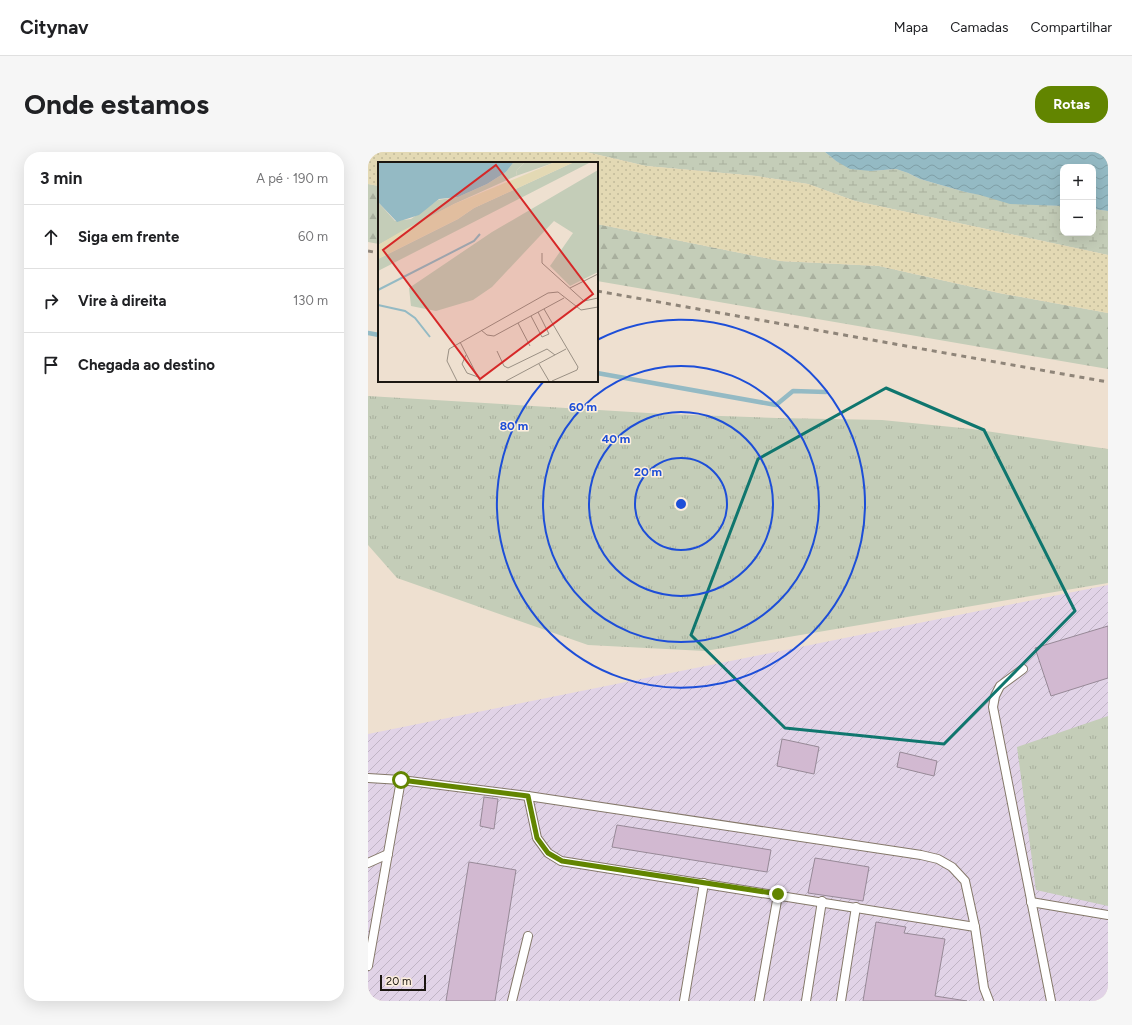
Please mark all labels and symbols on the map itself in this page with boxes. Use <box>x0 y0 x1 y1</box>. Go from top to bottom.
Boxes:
inset map <box>378 162 598 382</box>
text: 60 m <box>569 400 597 414</box>
text: 80 m <box>500 419 528 433</box>
text: 40 m <box>602 432 630 446</box>
text: 20 m <box>634 465 662 479</box>
centre of rings <box>674 497 688 511</box>
route start <box>392 771 410 789</box>
route end <box>769 885 787 903</box>
scale bar <box>380 973 426 992</box>

